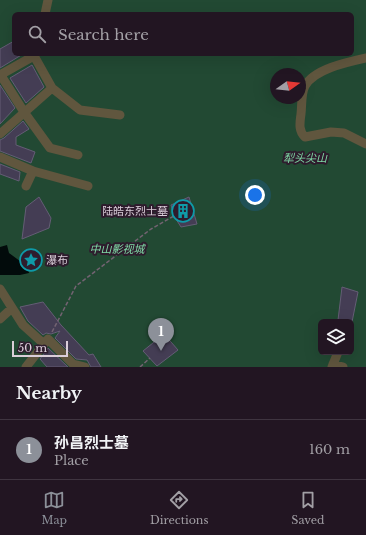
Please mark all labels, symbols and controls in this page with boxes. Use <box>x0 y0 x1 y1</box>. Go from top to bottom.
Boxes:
search box <box>12 12 354 56</box>
icon: search <box>26 23 48 45</box>
text: Search here <box>58 25 149 44</box>
north arrow <box>270 68 306 104</box>
park label: 犁头尖山 <box>283 151 328 165</box>
your location <box>245 185 265 205</box>
building icon: 陆皓东烈士墓 <box>170 198 196 224</box>
place label: 陆皓东烈士墓 <box>102 204 168 218</box>
park label: 中山影视城 <box>90 242 146 256</box>
place icon: 瀑布 <box>18 247 44 273</box>
place label: 瀑布 <box>46 253 68 267</box>
pin: 1 <box>148 318 174 351</box>
map controls <box>318 319 354 355</box>
button: layers <box>318 319 354 355</box>
scale bar <box>12 339 68 358</box>
text: 50 m <box>18 341 47 355</box>
text: Nearby <box>16 383 82 404</box>
text: 孙昌烈士墓 <box>54 433 129 452</box>
text: 1 <box>26 441 32 458</box>
text: 160 m <box>309 441 350 458</box>
text: Place <box>54 452 89 469</box>
tab: Map <box>41 489 67 527</box>
tab: Directions <box>150 489 208 527</box>
tab: Saved <box>291 489 325 527</box>

